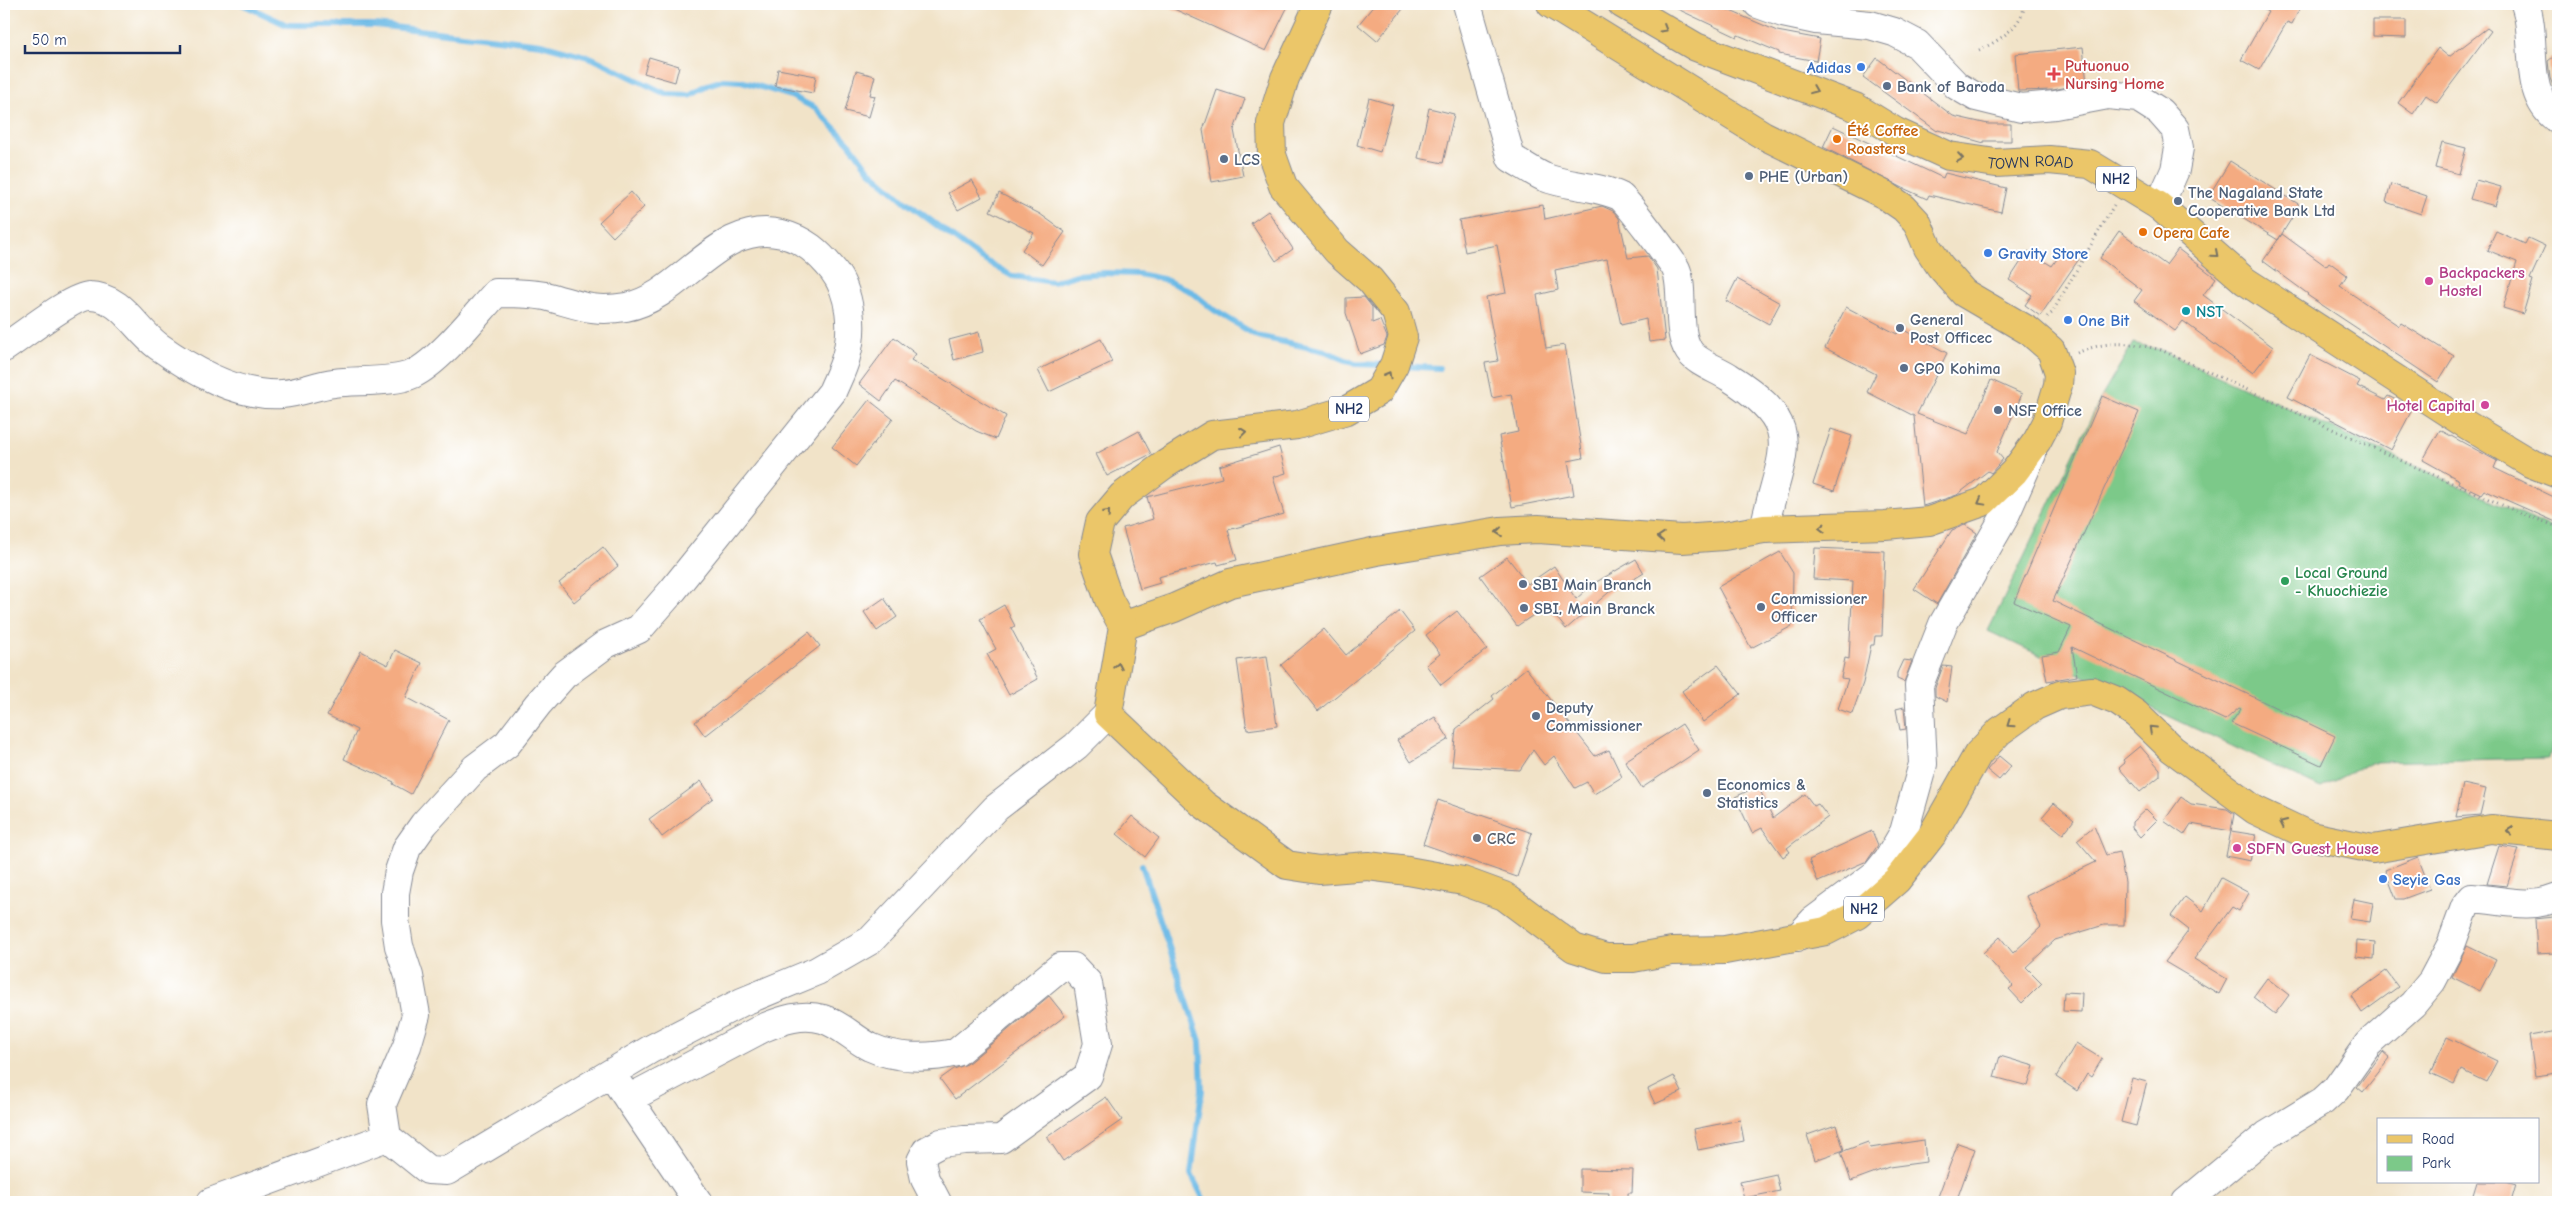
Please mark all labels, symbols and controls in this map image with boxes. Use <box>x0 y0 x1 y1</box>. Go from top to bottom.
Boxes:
scale bar <box>25 22 180 54</box>
one-way arrow <box>1659 22 1668 32</box>
text: 50 m <box>32 31 67 49</box>
place label: Putuonuo Nursing Home <box>2065 57 2164 93</box>
place label: Adidas <box>1807 59 1851 77</box>
marker: Adidas <box>1855 61 1867 73</box>
marker: Putuonuo Nursing Home <box>2047 67 2061 81</box>
place label: Bank of Baroda <box>1897 78 2005 96</box>
marker: Bank of Baroda <box>1881 80 1893 92</box>
one-way arrow <box>1809 84 1818 94</box>
place label: Été Coffee Roasters <box>1847 121 1919 158</box>
marker: Été Coffee Roasters <box>1831 133 1843 145</box>
place label: LCS <box>1234 151 1260 169</box>
one-way arrow <box>1957 152 1965 163</box>
street label: TOWN ROAD <box>1986 152 2075 173</box>
marker: LCS <box>1218 153 1230 165</box>
road number: NH2 <box>2096 166 2136 192</box>
place label: PHE (Urban) <box>1759 168 1848 186</box>
marker: PHE (Urban) <box>1743 170 1755 182</box>
place label: The Nagaland State Cooperative Bank Ltd <box>2188 184 2335 220</box>
marker: The Nagaland State Cooperative Bank Ltd <box>2172 195 2184 207</box>
place label: Opera Cafe <box>2153 224 2230 242</box>
marker: Opera Cafe <box>2137 226 2149 238</box>
place label: Gravity Store <box>1998 245 2088 263</box>
marker: Gravity Store <box>1982 247 1994 259</box>
one-way arrow <box>2209 249 2218 258</box>
place label: Backpackers Hostel <box>2439 264 2525 300</box>
marker: Backpackers Hostel <box>2423 275 2435 287</box>
place label: NST <box>2196 303 2224 321</box>
marker: NST <box>2180 305 2192 317</box>
place label: General Post Officec <box>1910 311 1993 347</box>
place label: One Bit <box>2078 312 2130 330</box>
marker: One Bit <box>2062 314 2074 326</box>
marker: General Post Officec <box>1894 322 1906 334</box>
place label: GPO Kohima <box>1914 360 2001 378</box>
marker: GPO Kohima <box>1898 362 1910 374</box>
one-way arrow <box>1382 372 1392 381</box>
road number: NH2 <box>1329 396 1369 422</box>
place label: Hotel Capital <box>2386 397 2475 415</box>
marker: Hotel Capital <box>2479 399 2491 411</box>
place label: NSF Office <box>2008 402 2082 420</box>
marker: NSF Office <box>1992 404 2004 416</box>
one-way arrow <box>1239 427 1247 438</box>
one-way arrow <box>1977 495 1986 505</box>
one-way arrow <box>1101 510 1110 519</box>
one-way arrow <box>1818 523 1826 533</box>
one-way arrow <box>1494 526 1502 537</box>
one-way arrow <box>1656 532 1664 543</box>
place label: Local Ground - Khuochiezie <box>2295 564 2388 600</box>
marker: Local Ground - Khuochiezie <box>2279 575 2291 587</box>
place label: SBI Main Branch <box>1533 576 1652 594</box>
marker: SBI Main Branch <box>1517 578 1529 590</box>
place label: Commissioner Officer <box>1771 590 1868 626</box>
place label: SBI, Main Branck <box>1534 600 1655 618</box>
marker: Commissioner Officer <box>1755 601 1767 613</box>
marker: SBI, Main Branck <box>1518 602 1530 614</box>
one-way arrow <box>1112 662 1122 670</box>
place label: Deputy Commissioner <box>1546 699 1643 735</box>
marker: Deputy Commissioner <box>1530 710 1542 722</box>
one-way arrow <box>2006 718 2015 727</box>
one-way arrow <box>2148 726 2157 735</box>
place label: Economics & Statistics <box>1717 776 1806 812</box>
marker: Economics & Statistics <box>1701 787 1713 799</box>
one-way arrow <box>2279 819 2288 830</box>
one-way arrow <box>2505 826 2513 837</box>
place label: CRC <box>1487 830 1516 848</box>
marker: CRC <box>1471 832 1483 844</box>
place label: SDFN Guest House <box>2247 840 2379 858</box>
marker: SDFN Guest House <box>2231 842 2243 854</box>
place label: Seyie Gas <box>2393 871 2461 889</box>
marker: Seyie Gas <box>2377 873 2389 885</box>
road number: NH2 <box>1844 896 1884 922</box>
legend <box>2377 1118 2540 1184</box>
text: Road <box>2422 1130 2454 1148</box>
text: Park <box>2422 1154 2451 1172</box>

